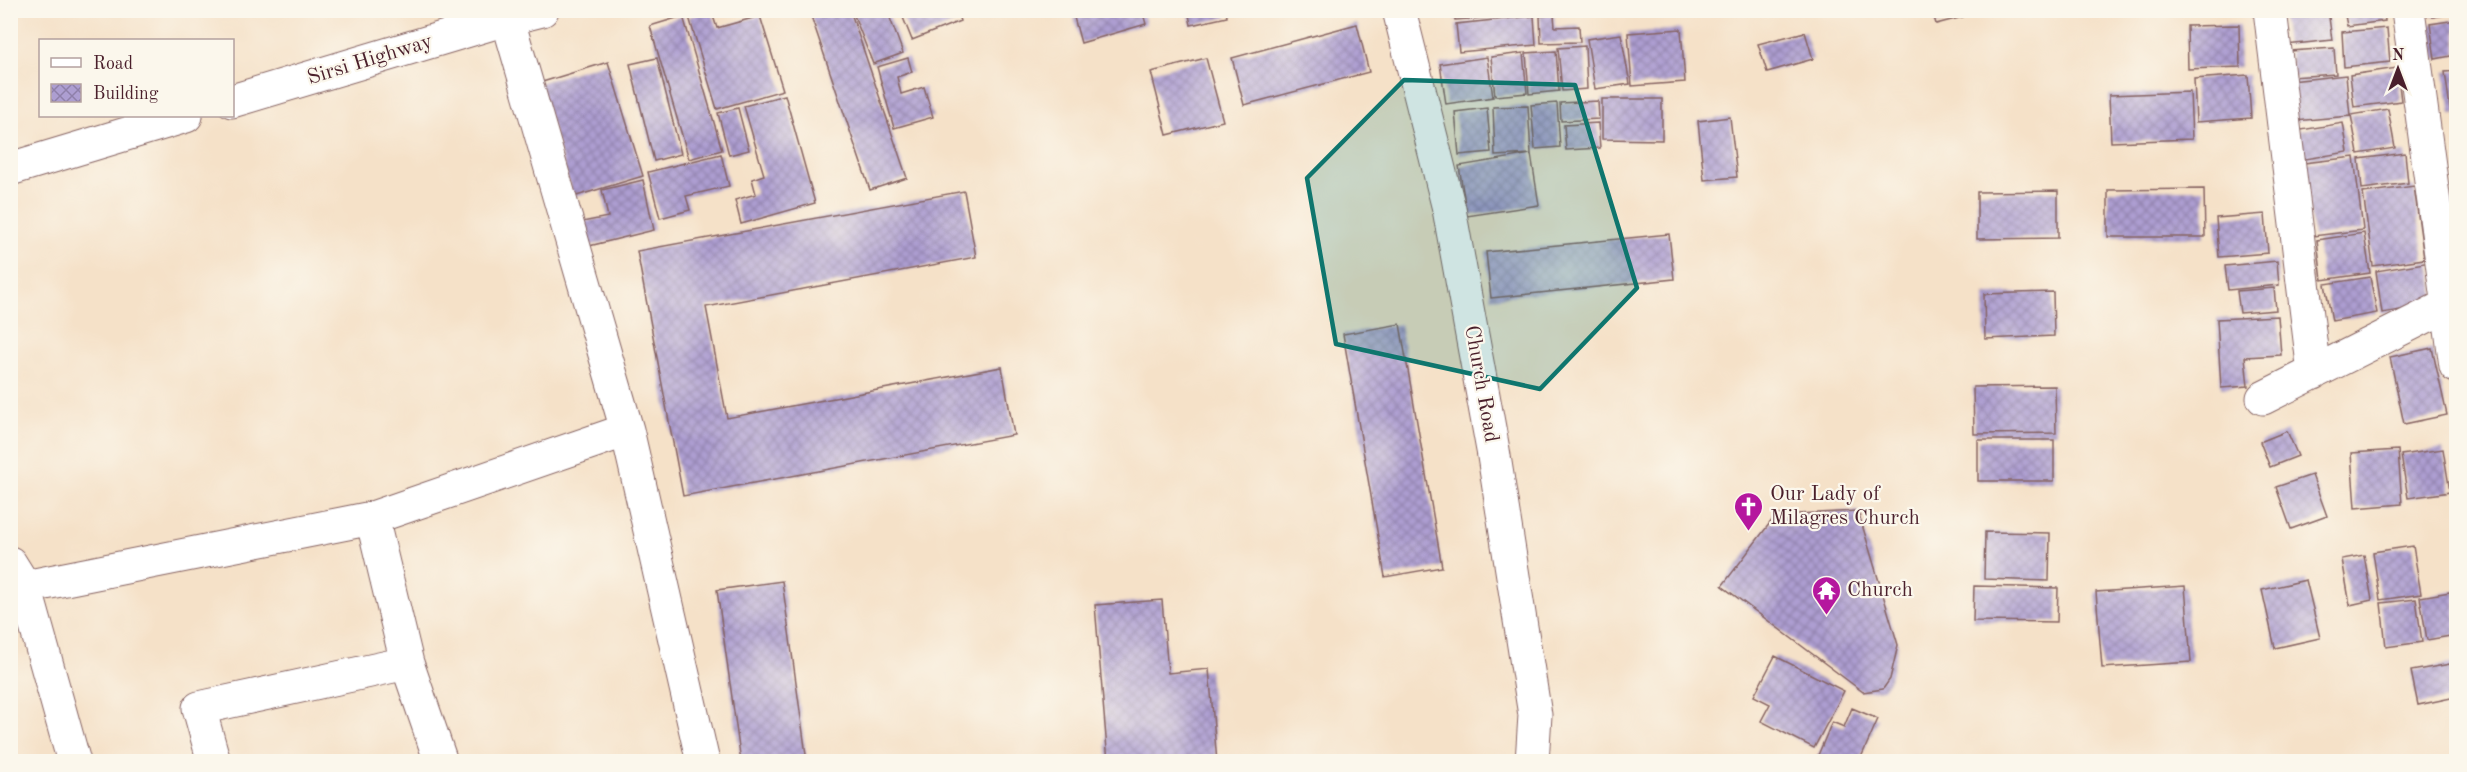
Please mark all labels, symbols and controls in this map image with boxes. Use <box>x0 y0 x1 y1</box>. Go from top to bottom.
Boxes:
street label: Sirsi Highway <box>305 31 435 89</box>
legend <box>39 39 234 117</box>
north arrow <box>2368 39 2428 99</box>
text: N <box>2392 48 2405 64</box>
text: Road <box>93 55 133 73</box>
text: Building <box>93 85 159 103</box>
street label: Church Road <box>1460 324 1502 444</box>
place label: Our Lady of Milagres Church <box>1770 484 1920 529</box>
church icon: Our Lady of Milagres Church <box>1733 490 1765 532</box>
temple icon: Church <box>1810 574 1842 616</box>
place label: Church <box>1847 580 1913 601</box>

